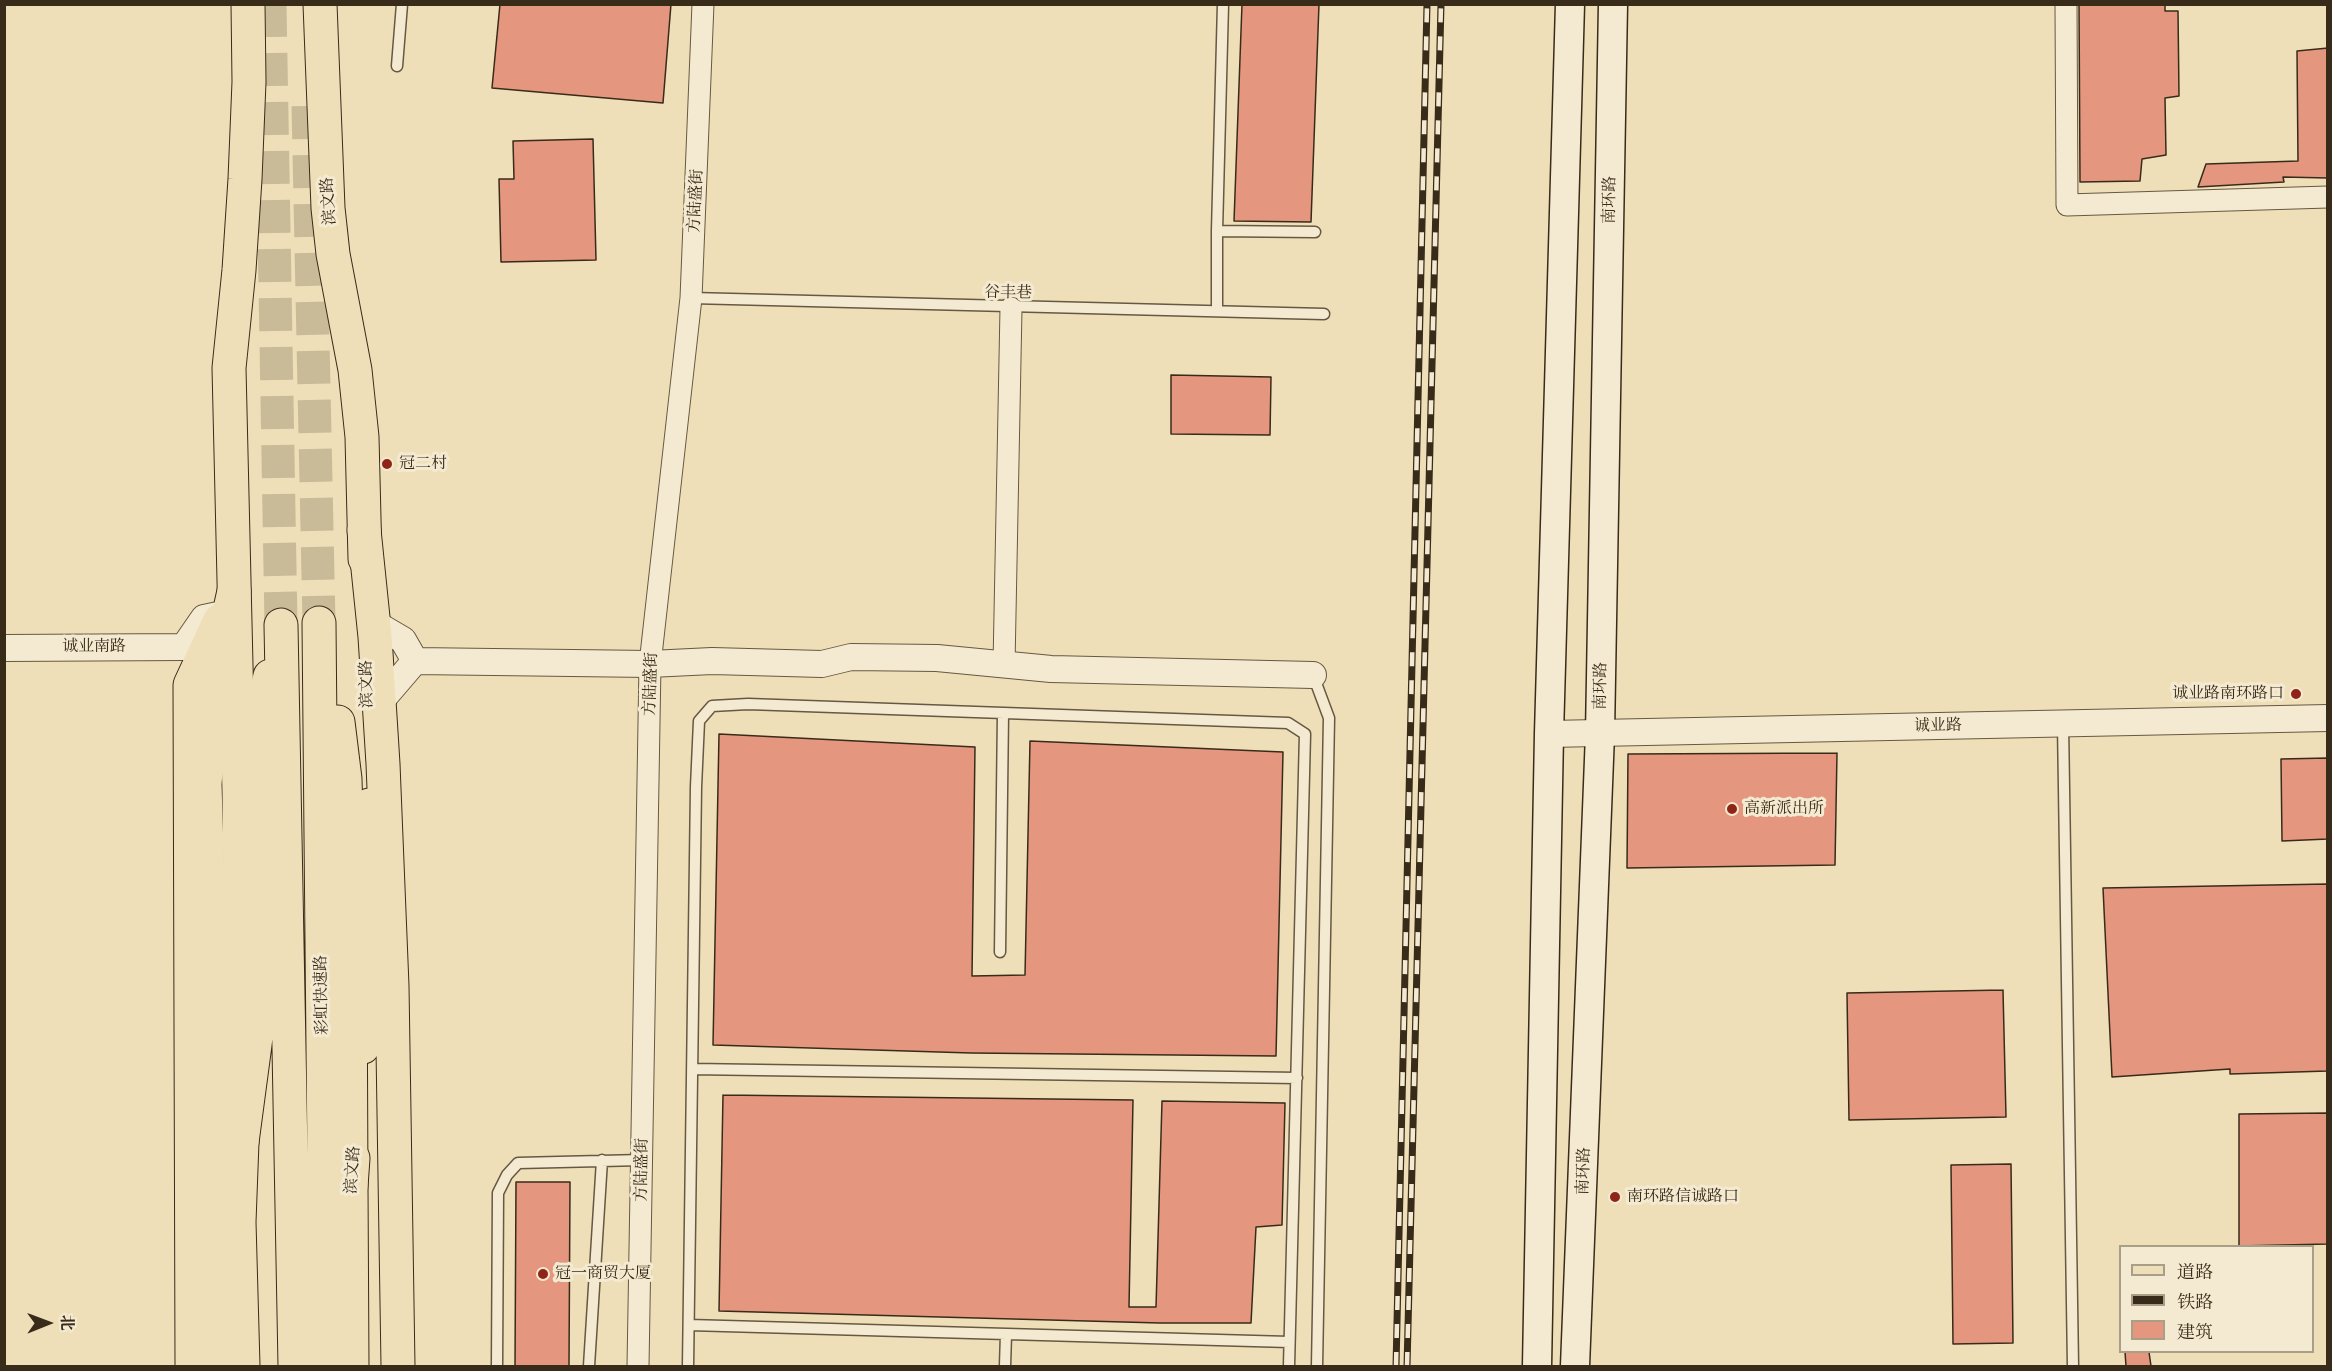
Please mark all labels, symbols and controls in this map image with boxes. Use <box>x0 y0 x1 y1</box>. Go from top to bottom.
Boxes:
street label: 方陆盛街 <box>685 169 707 233</box>
street label: 滨文路 <box>318 176 340 226</box>
street label: 南环路 <box>1600 176 1620 224</box>
street label: 谷丰巷 <box>984 283 1032 303</box>
place label: 冠二村 <box>399 454 447 474</box>
marker: 冠二村 <box>380 457 394 471</box>
street label: 诚业南路 <box>62 637 126 657</box>
street label: 方陆盛街 <box>640 652 662 716</box>
street label: 滨文路 <box>357 660 377 708</box>
street label: 南环路 <box>1591 662 1611 710</box>
place label: 诚业路南环路口 <box>2172 684 2284 704</box>
marker: 诚业路南环路口 <box>2289 687 2303 701</box>
street label: 诚业路 <box>1914 716 1962 736</box>
place label: 高新派出所 <box>1744 799 1824 819</box>
marker: 高新派出所 <box>1725 802 1739 816</box>
street label: 彩虹快速路 <box>312 955 332 1035</box>
street label: 方陆盛街 <box>632 1138 652 1202</box>
street label: 滨文路 <box>342 1145 364 1195</box>
street label: 南环路 <box>1574 1147 1594 1195</box>
place label: 南环路信诚路口 <box>1627 1187 1739 1207</box>
marker: 南环路信诚路口 <box>1608 1190 1622 1204</box>
legend <box>2119 1245 2314 1353</box>
place label: 冠一商贸大厦 <box>555 1264 651 1284</box>
text: 道路 <box>2177 1264 2213 1282</box>
marker: 冠一商贸大厦 <box>536 1267 550 1281</box>
north arrow <box>18 1293 78 1353</box>
text: 铁路 <box>2177 1294 2213 1312</box>
text: 北 <box>58 1315 74 1331</box>
text: 建筑 <box>2177 1324 2213 1342</box>

